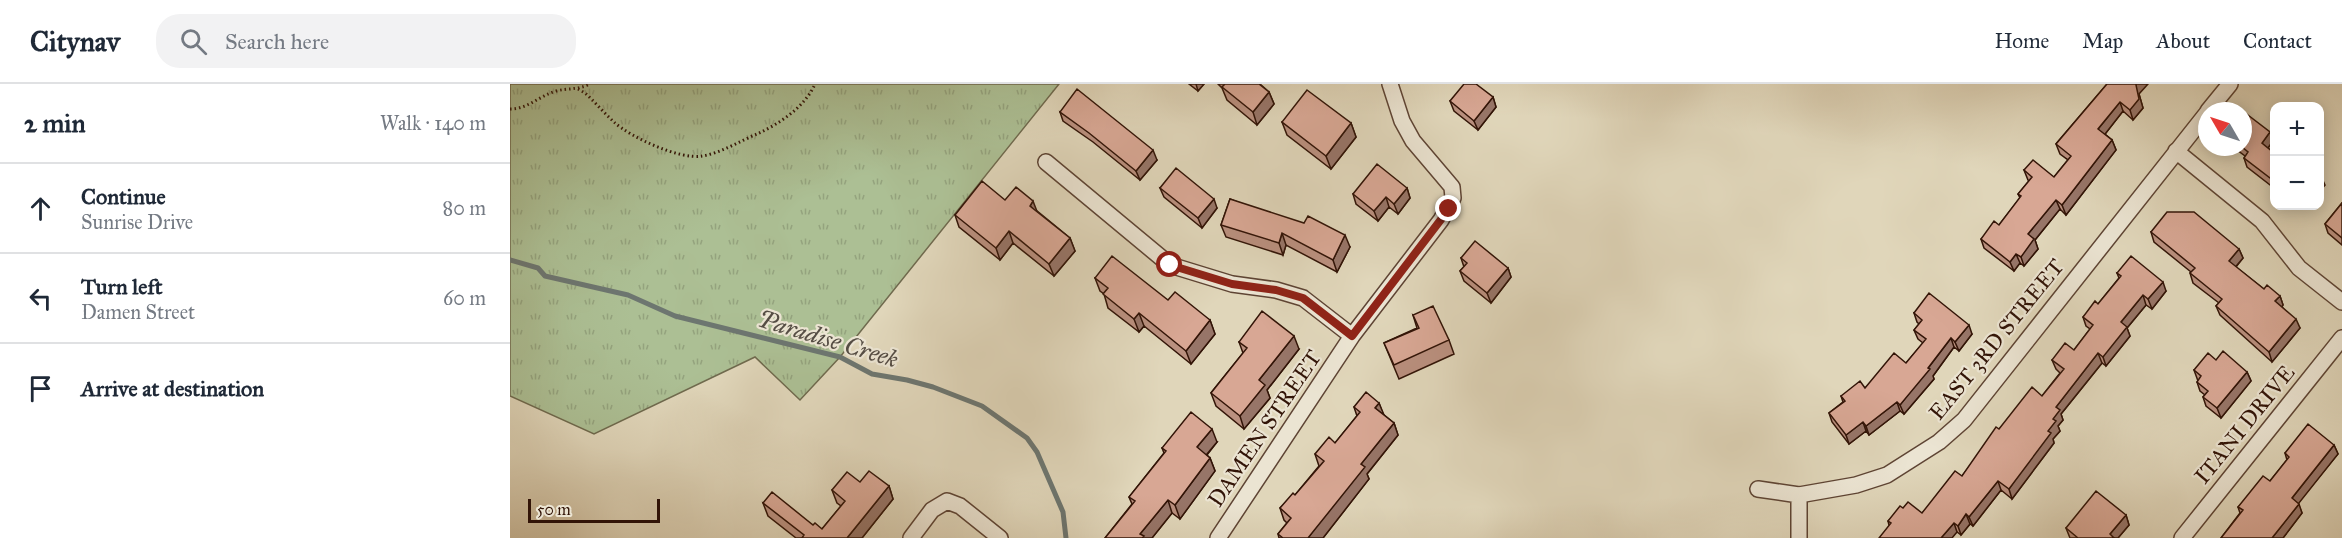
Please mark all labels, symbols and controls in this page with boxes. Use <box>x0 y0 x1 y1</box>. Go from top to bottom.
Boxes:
search box <box>156 14 576 68</box>
text: Citynav <box>30 24 120 59</box>
icon: search <box>177 25 210 58</box>
text: Search here <box>225 28 329 55</box>
text: Home <box>1994 28 2049 54</box>
text: Map <box>2082 28 2123 54</box>
text: About <box>2156 28 2210 54</box>
text: Contact <box>2243 28 2312 54</box>
north arrow <box>2198 102 2252 156</box>
map controls <box>2270 102 2324 210</box>
button: + <box>2270 102 2324 156</box>
text: 2 min <box>24 107 85 139</box>
text: Walk · 140 m <box>380 111 486 135</box>
button: − <box>2270 156 2324 210</box>
text: Continue <box>81 183 166 210</box>
icon: ahead <box>24 192 57 225</box>
route end <box>1435 195 1461 221</box>
text: 80 m <box>443 196 486 220</box>
text: Sunrise Drive <box>81 210 193 234</box>
route start <box>1156 251 1182 277</box>
street label: EAST 3RD STREET <box>1923 253 2070 425</box>
text: Turn left <box>81 273 163 300</box>
icon: left <box>24 282 57 315</box>
text: 60 m <box>443 286 486 310</box>
text: Damen Street <box>81 300 195 324</box>
water label: Paradise Creek <box>754 303 902 375</box>
street label: DAMEN STREET <box>1202 345 1327 512</box>
street label: ITANI DRIVE <box>2188 359 2301 489</box>
icon: arrive <box>24 372 57 405</box>
text: Arrive at destination <box>81 375 264 402</box>
scale bar <box>528 496 660 524</box>
text: 50 m <box>537 500 571 519</box>

